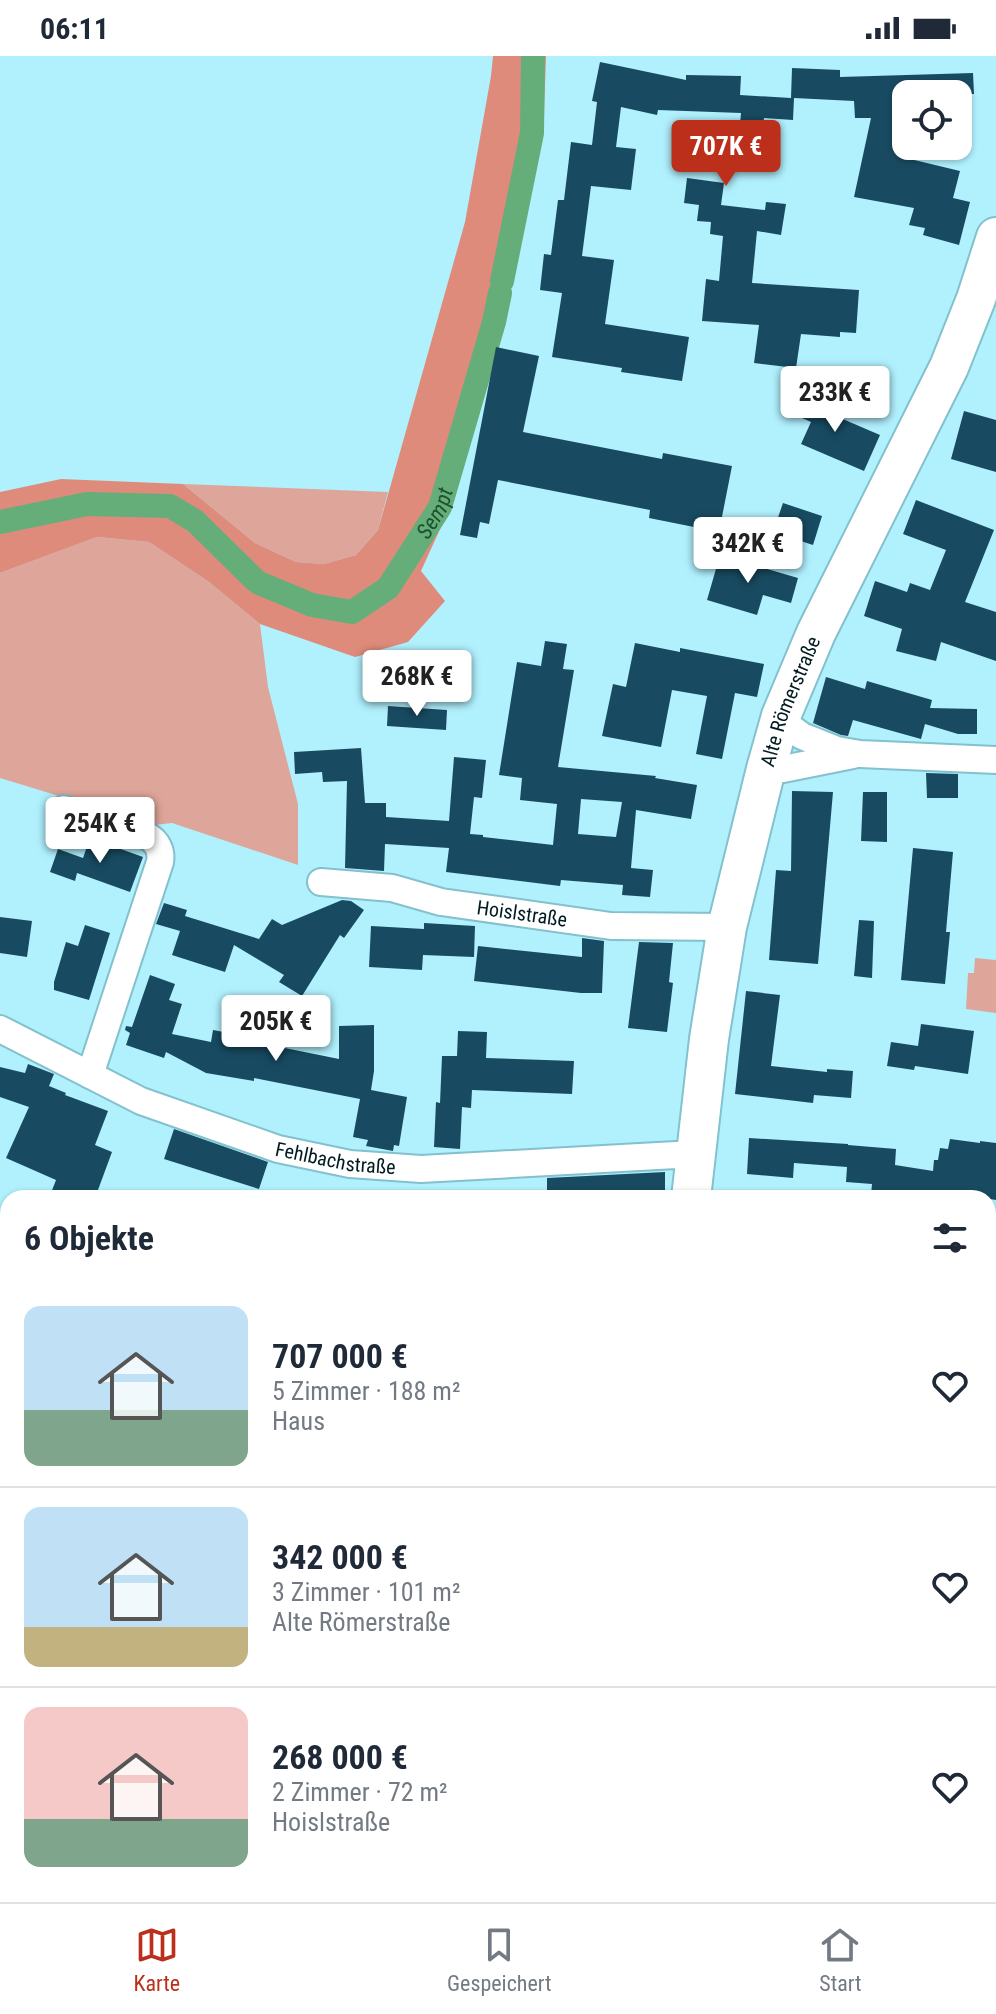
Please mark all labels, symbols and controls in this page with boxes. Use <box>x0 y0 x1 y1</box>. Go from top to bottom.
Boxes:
text: 06:11 <box>40 11 109 46</box>
map controls <box>892 80 972 160</box>
button: locate <box>892 80 972 160</box>
pin: 707K € <box>661 120 791 188</box>
text: 707K € <box>690 131 762 161</box>
pin: 233K € <box>770 366 900 434</box>
text: 233K € <box>799 377 871 407</box>
water label: Sempt <box>411 484 458 543</box>
pin: 342K € <box>683 517 813 585</box>
text: 342K € <box>712 528 784 558</box>
street label: Alte Römerstraße <box>755 633 825 769</box>
pin: 268K € <box>352 650 482 718</box>
text: 268K € <box>381 661 453 691</box>
pin: 254K € <box>35 797 165 865</box>
text: 254K € <box>64 808 136 838</box>
street label: Hoislstraße <box>475 895 569 932</box>
pin: 205K € <box>211 995 341 1063</box>
text: 205K € <box>240 1006 312 1036</box>
street label: Fehlbachstraße <box>273 1137 397 1179</box>
icon: filters <box>928 1216 972 1260</box>
text: 6 Objekte <box>24 1218 154 1258</box>
text: 707 000 € <box>272 1336 408 1376</box>
icon: home <box>88 1338 184 1434</box>
icon: heart <box>928 1364 972 1408</box>
text: 5 Zimmer · 188 m² <box>272 1376 461 1406</box>
text: Haus <box>272 1406 325 1436</box>
text: 342 000 € <box>272 1537 408 1577</box>
icon: home <box>88 1539 184 1635</box>
icon: heart <box>928 1565 972 1609</box>
text: 3 Zimmer · 101 m² <box>272 1577 461 1607</box>
text: Alte Römerstraße <box>272 1607 451 1637</box>
text: 268 000 € <box>272 1737 408 1777</box>
icon: home <box>88 1739 184 1835</box>
icon: heart <box>928 1765 972 1809</box>
text: 2 Zimmer · 72 m² <box>272 1777 448 1807</box>
text: Hoislstraße <box>272 1807 390 1837</box>
tab: Karte <box>133 1923 180 1996</box>
tab: Gespeichert <box>447 1923 551 1996</box>
tab: Start <box>818 1923 862 1996</box>

